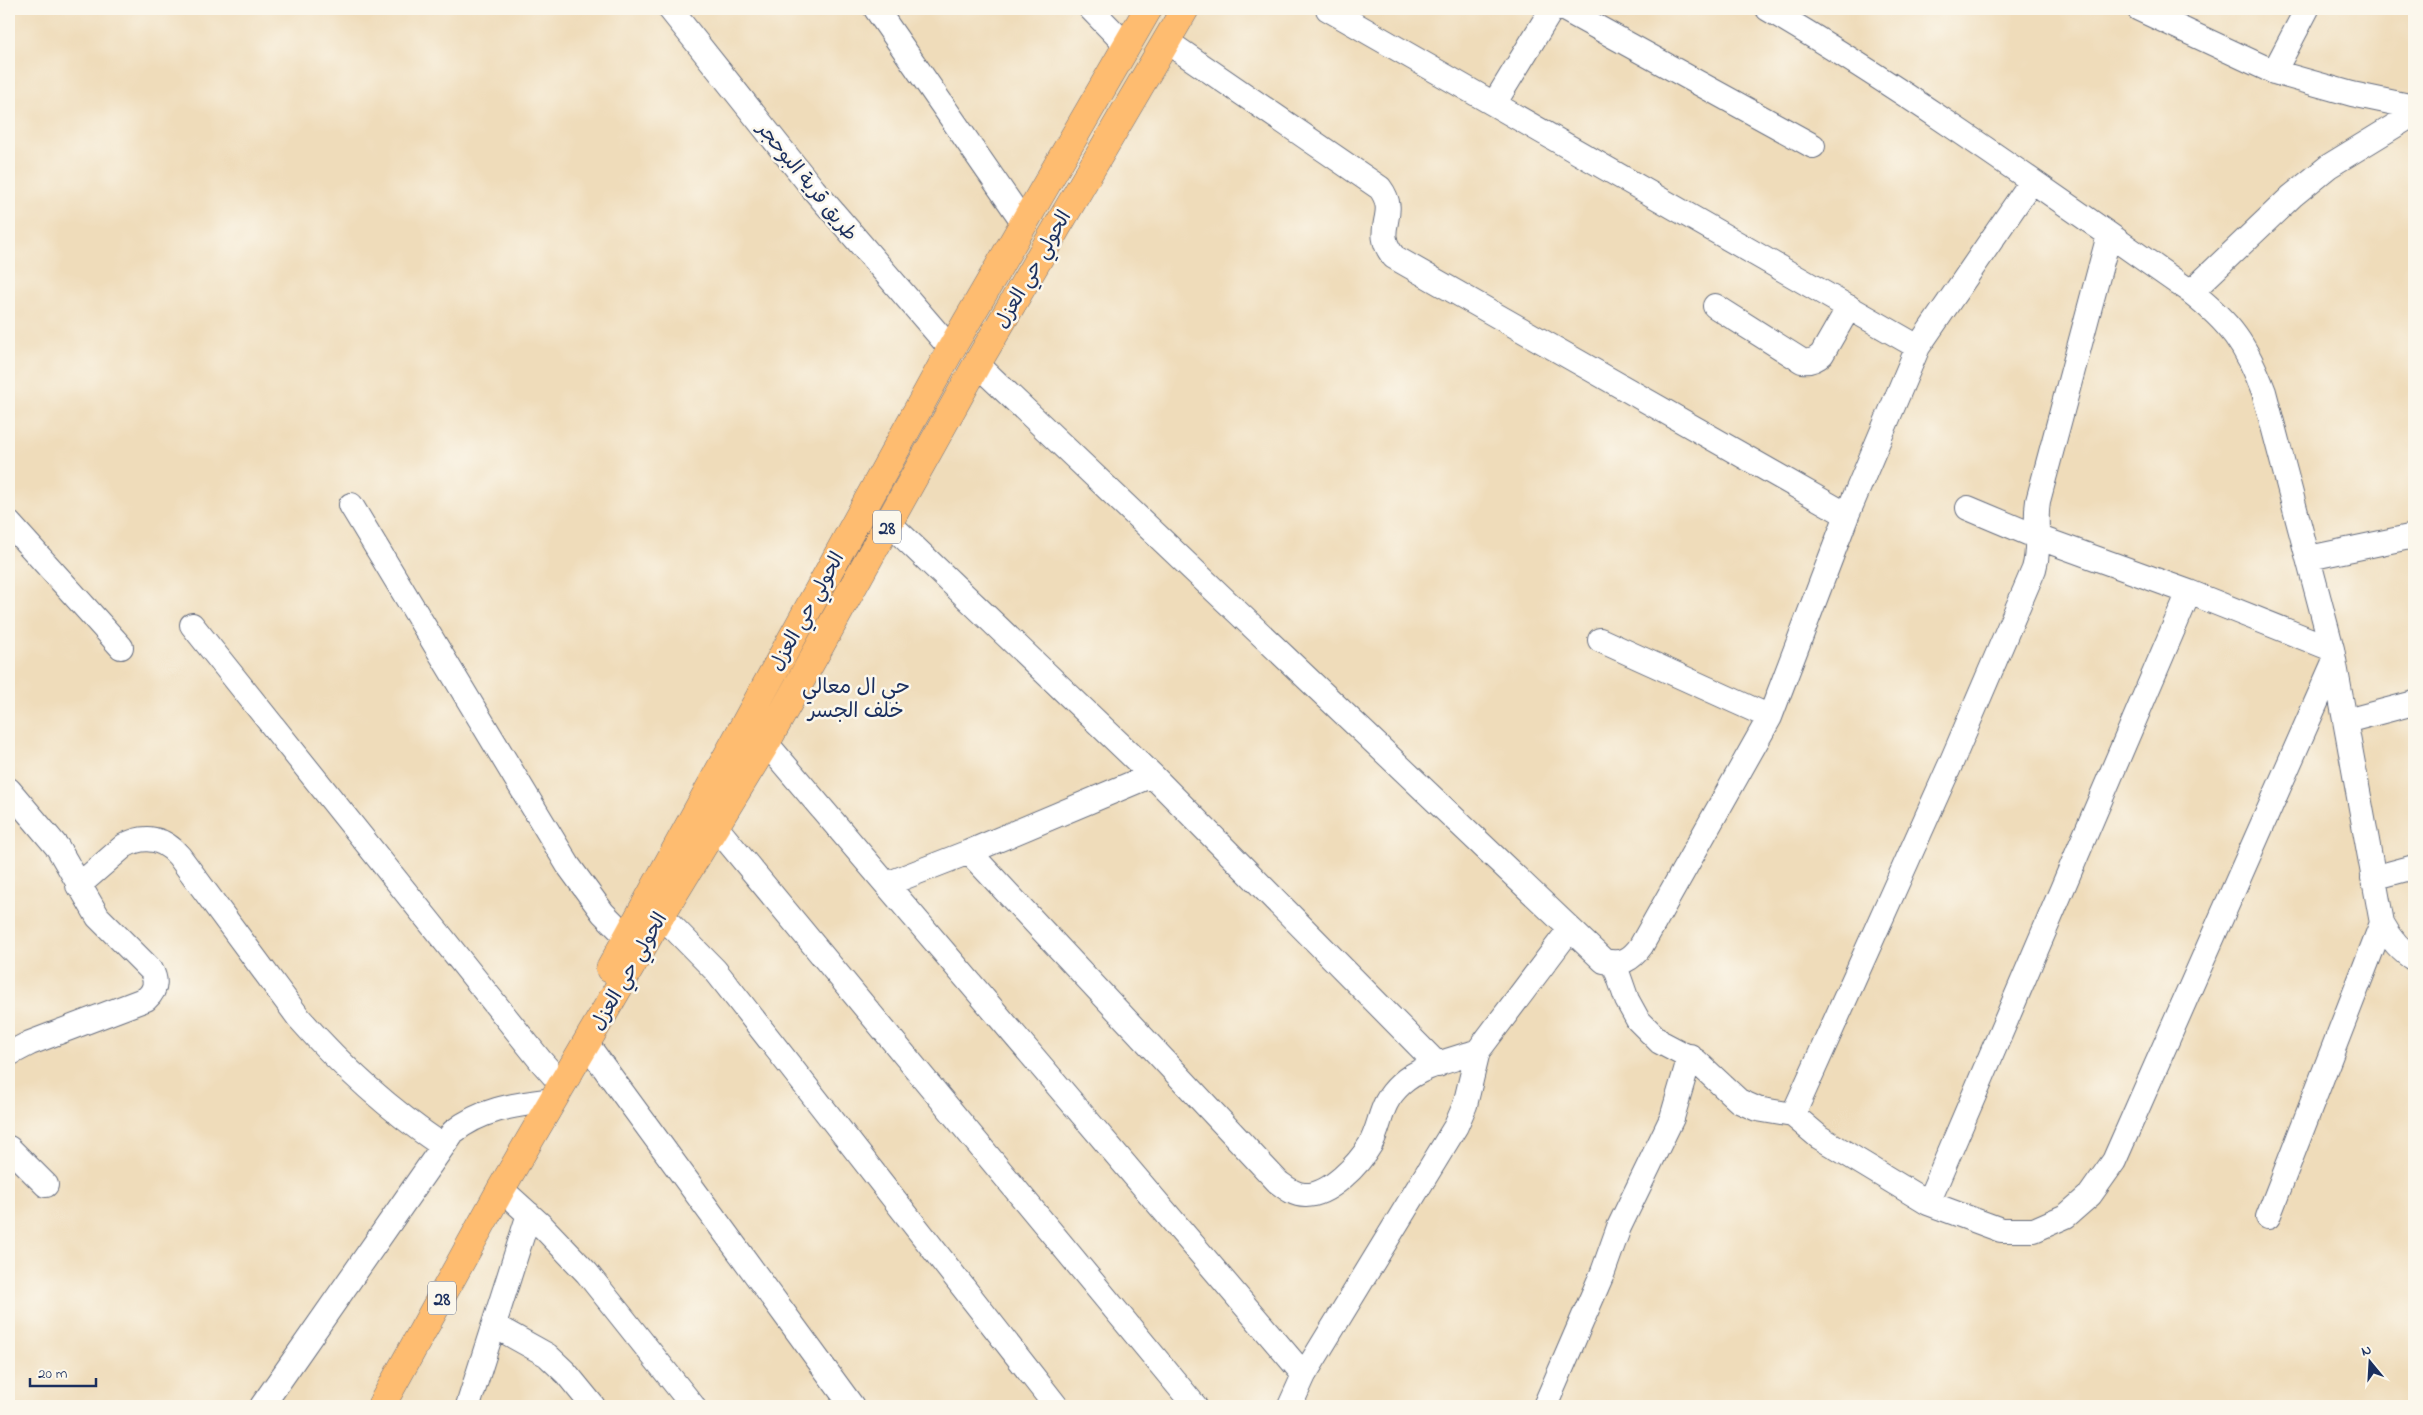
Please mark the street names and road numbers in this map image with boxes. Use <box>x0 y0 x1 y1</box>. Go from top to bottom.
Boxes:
street label: طريق قرية البوحجر <box>748 115 863 248</box>
street label: الحولي حي العزل <box>988 206 1081 335</box>
road number: 28 <box>873 511 901 544</box>
street label: الحولي حي العزل <box>763 547 854 678</box>
street label: الحولي حي العزل <box>584 908 677 1037</box>
road number: 28 <box>428 1282 456 1315</box>

